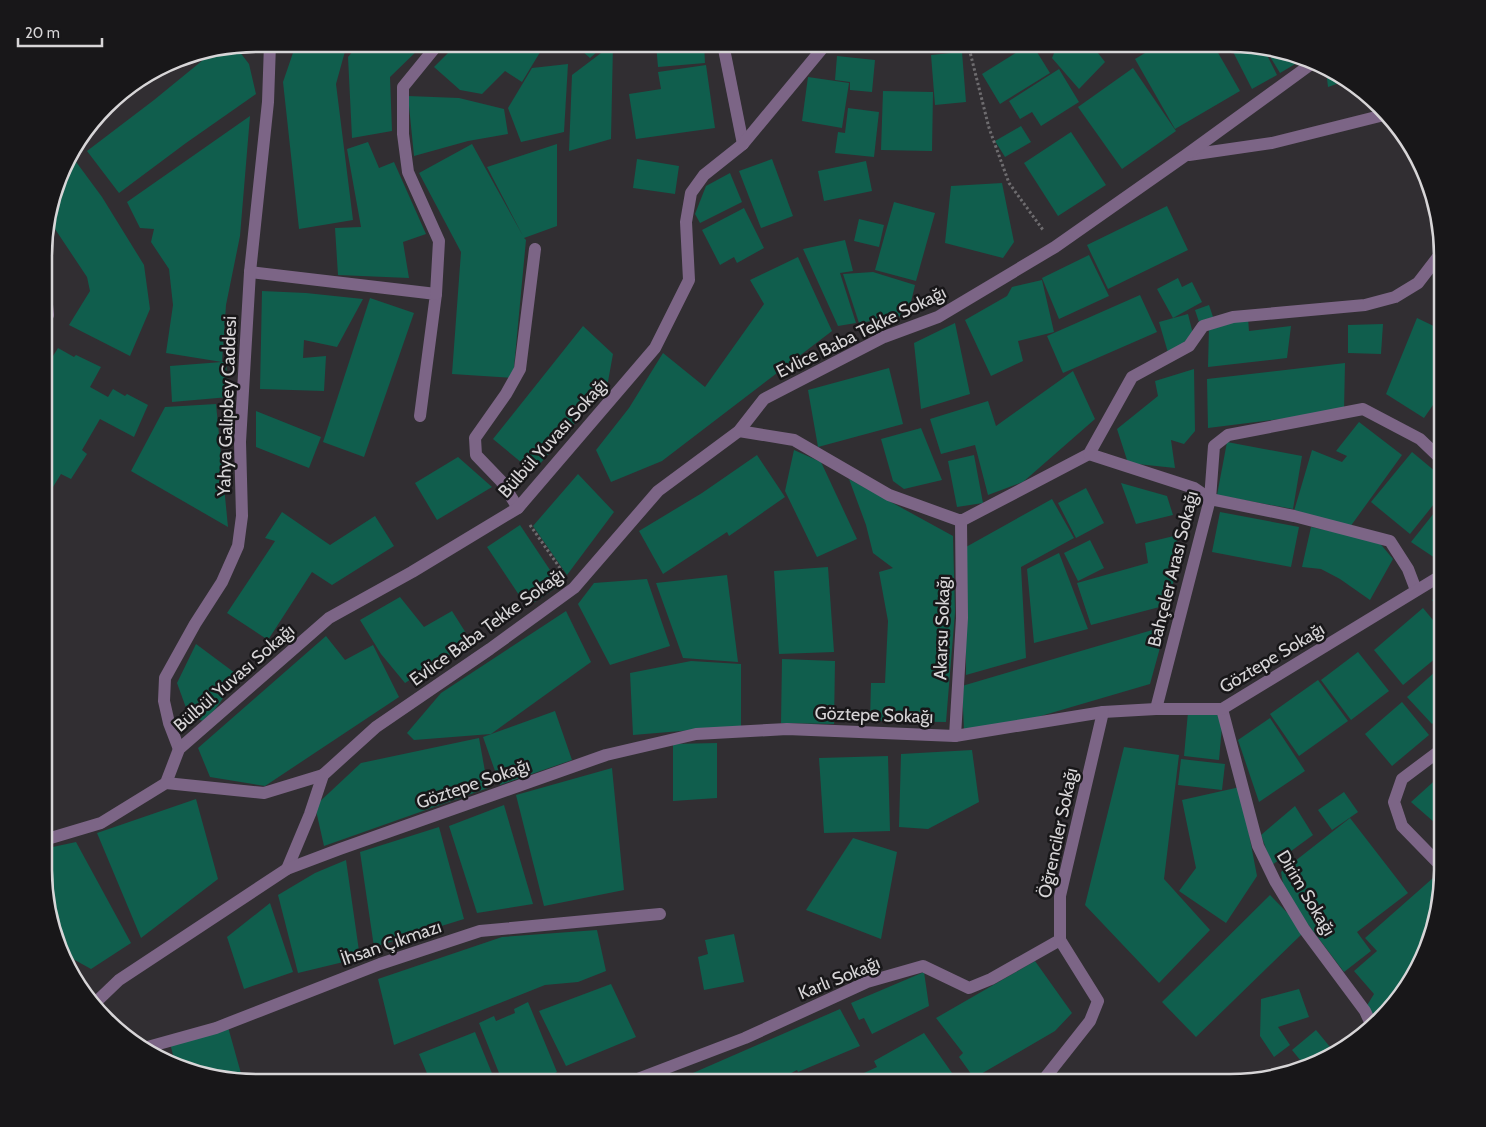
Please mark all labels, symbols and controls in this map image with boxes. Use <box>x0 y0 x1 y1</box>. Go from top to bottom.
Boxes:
scale bar <box>18 15 101 47</box>
text: 20 m <box>25 24 60 42</box>
street label: Evlice Baba Tekke Sokağı <box>772 281 950 383</box>
street label: Yahya Galipbey Caddesi <box>213 316 241 497</box>
street label: Bülbül Yuvası Sokağı <box>494 374 612 502</box>
street label: Bahçeler Arası Sokağı <box>1143 489 1203 649</box>
street label: Evlice Baba Tekke Sokağı <box>405 563 569 691</box>
street label: Akarsu Sokağı <box>929 576 955 680</box>
street label: Göztepe Sokağı <box>1216 618 1328 698</box>
street label: Bülbül Yuvası Sokağı <box>169 619 299 737</box>
street label: Göztepe Sokağı <box>814 702 934 728</box>
street label: Göztepe Sokağı <box>413 754 533 814</box>
street label: Öğrenciler Sokağı <box>1033 766 1083 900</box>
street label: Dirim Sokağı <box>1272 846 1340 940</box>
street label: İhsan Çıkmazı <box>338 916 444 970</box>
street label: Karlı Sokağı <box>795 952 883 1004</box>

